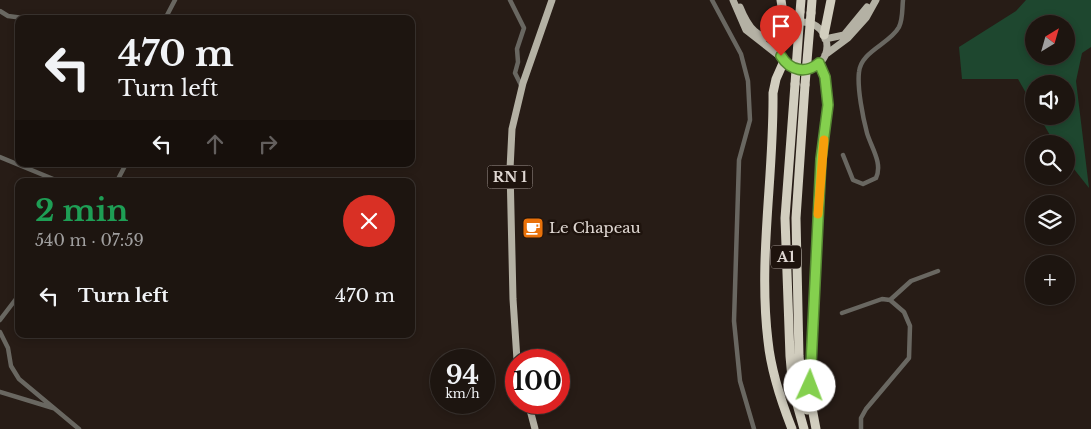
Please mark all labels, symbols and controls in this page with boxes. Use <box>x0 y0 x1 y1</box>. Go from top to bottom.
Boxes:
pin <box>760 5 802 56</box>
icon: arrive <box>767 12 795 40</box>
north arrow <box>1025 15 1075 65</box>
map controls <box>1025 15 1075 305</box>
text: 470 m <box>118 32 234 75</box>
icon: left <box>35 35 100 100</box>
text: Turn left <box>118 75 218 102</box>
button: sound <box>1025 75 1075 125</box>
icon: left <box>148 130 176 158</box>
icon: ahead <box>201 130 229 158</box>
icon: right <box>254 130 282 158</box>
button: search <box>1025 135 1075 185</box>
road number: RN 1 <box>488 166 532 188</box>
text: 2 min <box>35 192 128 229</box>
button: close <box>343 195 395 247</box>
button: layers <box>1025 195 1075 245</box>
cafe icon: Le Chapeau <box>521 216 545 240</box>
place label: Le Chapeau <box>549 218 641 237</box>
text: 540 m · 07:59 <box>35 230 144 250</box>
road number: A1 <box>771 246 801 268</box>
button: + <box>1025 255 1075 305</box>
icon: left <box>35 282 63 310</box>
text: Turn left <box>78 284 169 307</box>
text: 470 m <box>335 284 395 307</box>
speed limit sign: 100 <box>505 349 570 414</box>
position arrow <box>783 359 835 411</box>
text: 94 <box>446 360 479 391</box>
text: km/h <box>445 386 480 401</box>

